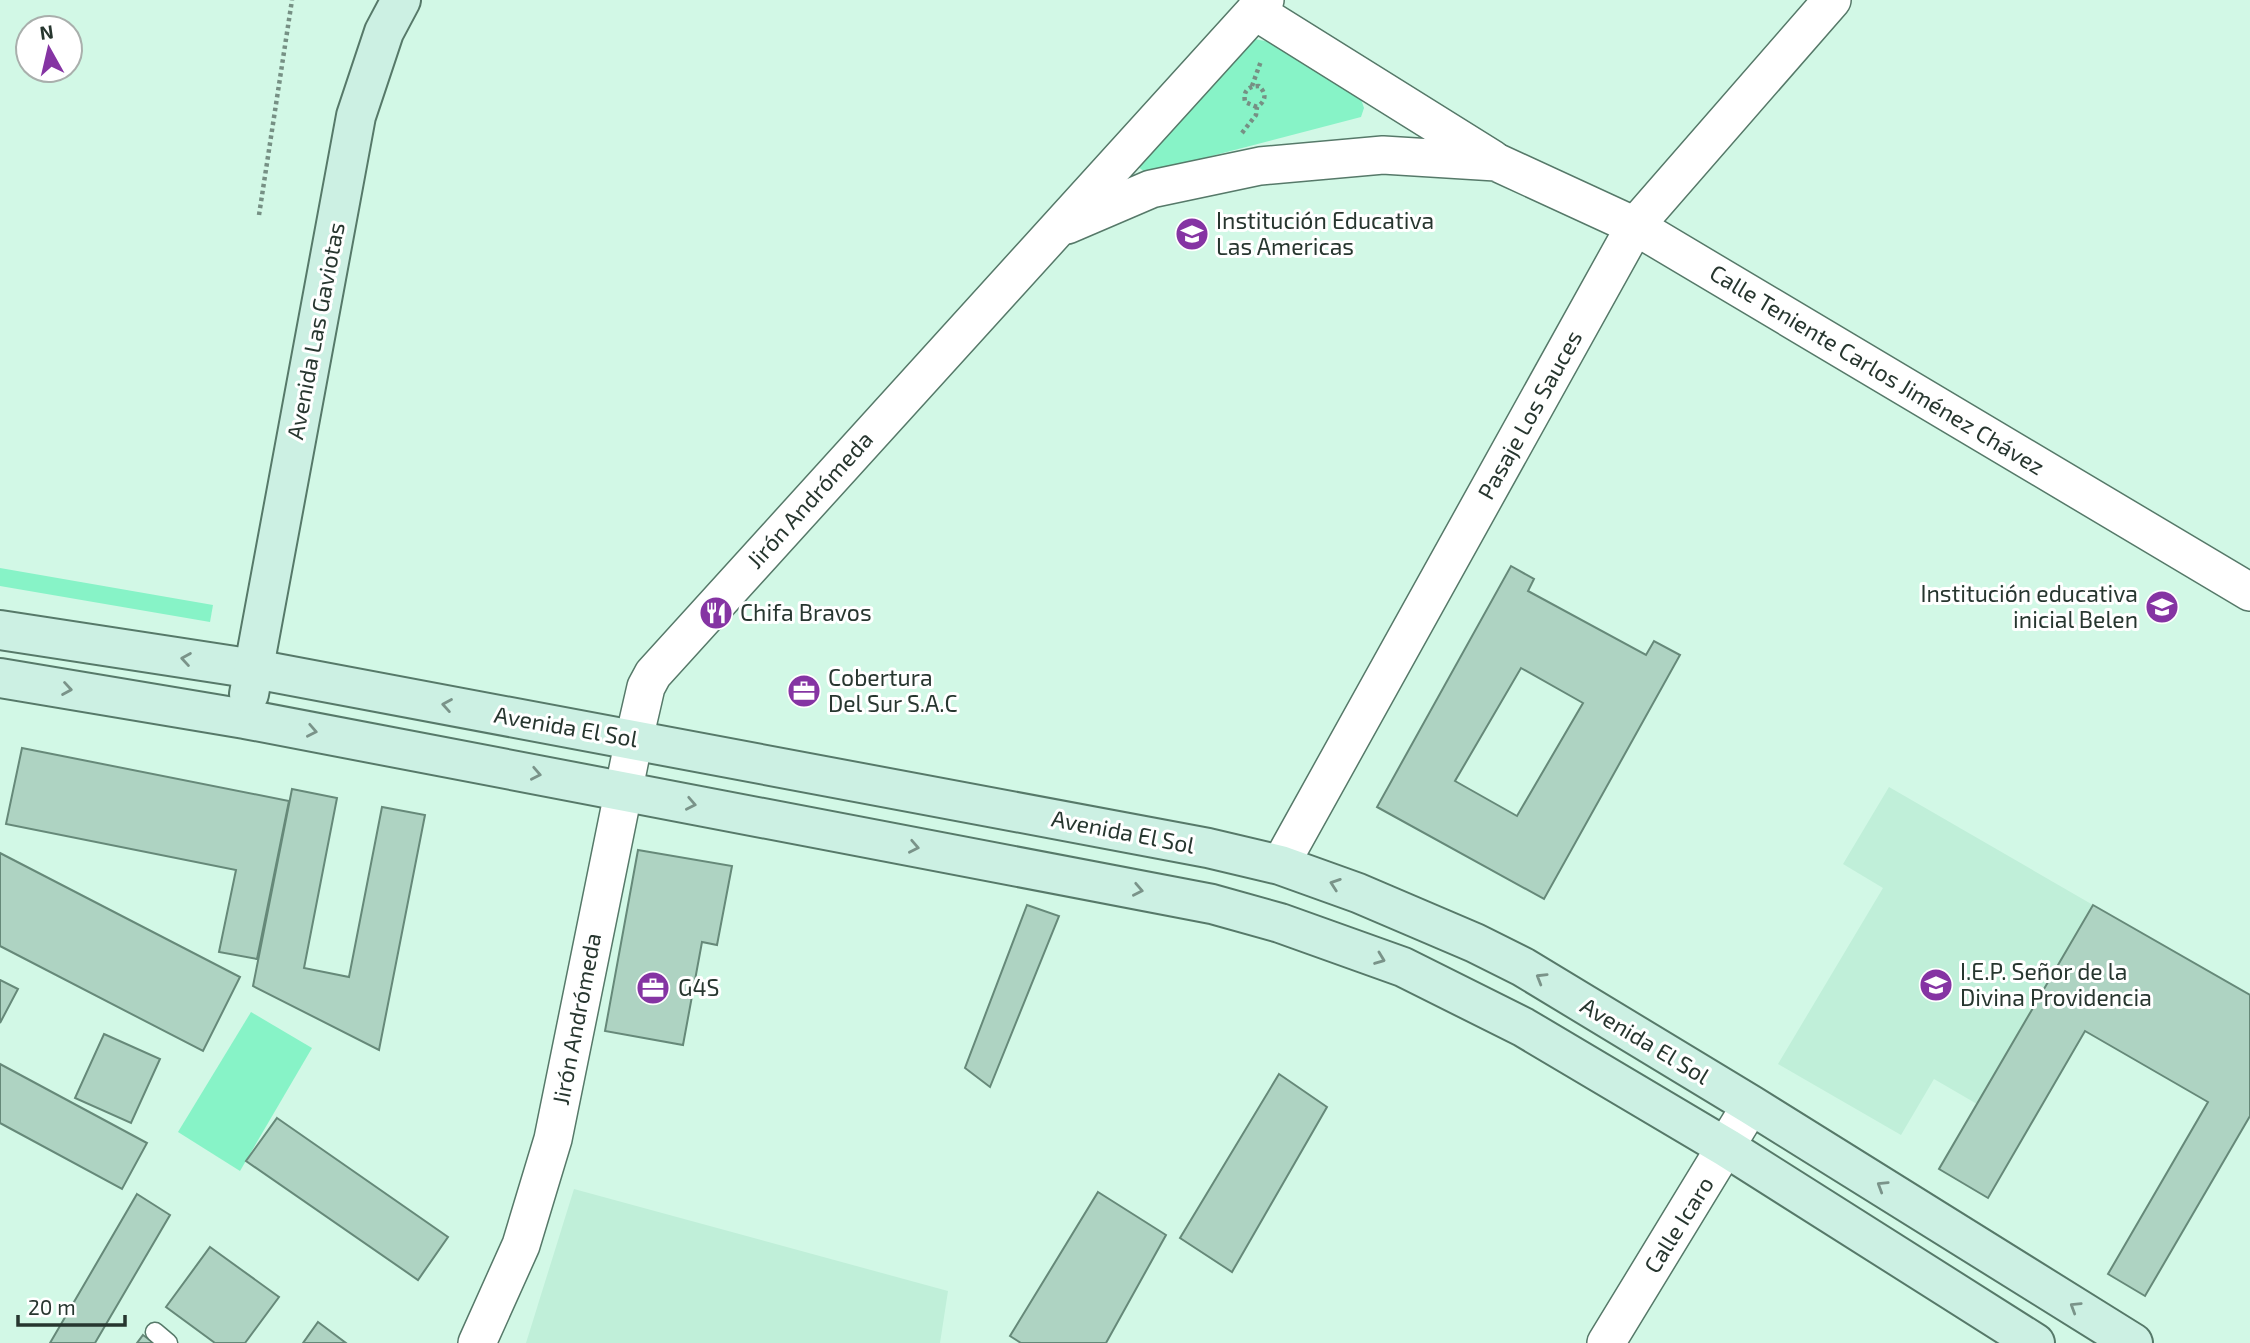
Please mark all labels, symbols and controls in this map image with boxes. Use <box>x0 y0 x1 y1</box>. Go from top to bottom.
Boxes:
north arrow <box>14 14 84 84</box>
text: N <box>38 19 55 44</box>
place label: Institución Educativa Las Americas <box>1216 206 1434 260</box>
school or university icon: Institución Educativa Las Americas <box>1173 215 1211 253</box>
street label: Avenida Las Gaviotas <box>280 220 350 442</box>
street label: Calle Teniente Carlos Jiménez Chávez <box>1705 258 2050 480</box>
street label: Pasaje Los Sauces <box>1471 325 1587 504</box>
street label: Jirón Andrómeda <box>740 425 878 574</box>
place label: Institución educativa inicial Belen <box>1920 579 2138 633</box>
school or university icon: Institución educativa inicial Belen <box>2143 588 2181 626</box>
restaurant icon: Chifa Bravos <box>697 594 735 632</box>
place label: Chifa Bravos <box>740 598 872 626</box>
one-way arrow <box>180 652 192 667</box>
place label: Cobertura Del Sur S.A.C <box>828 663 958 717</box>
office icon: Cobertura Del Sur S.A.C <box>785 672 823 710</box>
one-way arrow <box>61 681 73 696</box>
one-way arrow <box>441 698 453 713</box>
street label: Avenida El Sol <box>492 700 640 752</box>
one-way arrow <box>306 723 318 738</box>
one-way arrow <box>530 766 542 781</box>
one-way arrow <box>685 796 697 811</box>
street label: Avenida El Sol <box>1049 803 1197 859</box>
one-way arrow <box>908 839 920 854</box>
one-way arrow <box>1329 878 1341 892</box>
one-way arrow <box>1132 882 1144 897</box>
street label: Jirón Andrómeda <box>546 930 606 1107</box>
one-way arrow <box>1373 950 1385 964</box>
place label: I.E.P. Señor de la Divina Providencia <box>1960 957 2152 1011</box>
school or university icon: I.E.P. Señor de la Divina Providencia <box>1917 966 1955 1004</box>
office icon: G4S <box>634 969 672 1007</box>
place label: G4S <box>678 973 719 1001</box>
one-way arrow <box>1536 974 1549 987</box>
street label: Avenida El Sol <box>1576 991 1715 1090</box>
street label: Calle Icaro <box>1637 1171 1719 1278</box>
one-way arrow <box>1876 1182 1889 1195</box>
scale bar <box>18 1284 124 1328</box>
text: 20 m <box>28 1294 76 1319</box>
one-way arrow <box>2069 1302 2082 1315</box>

